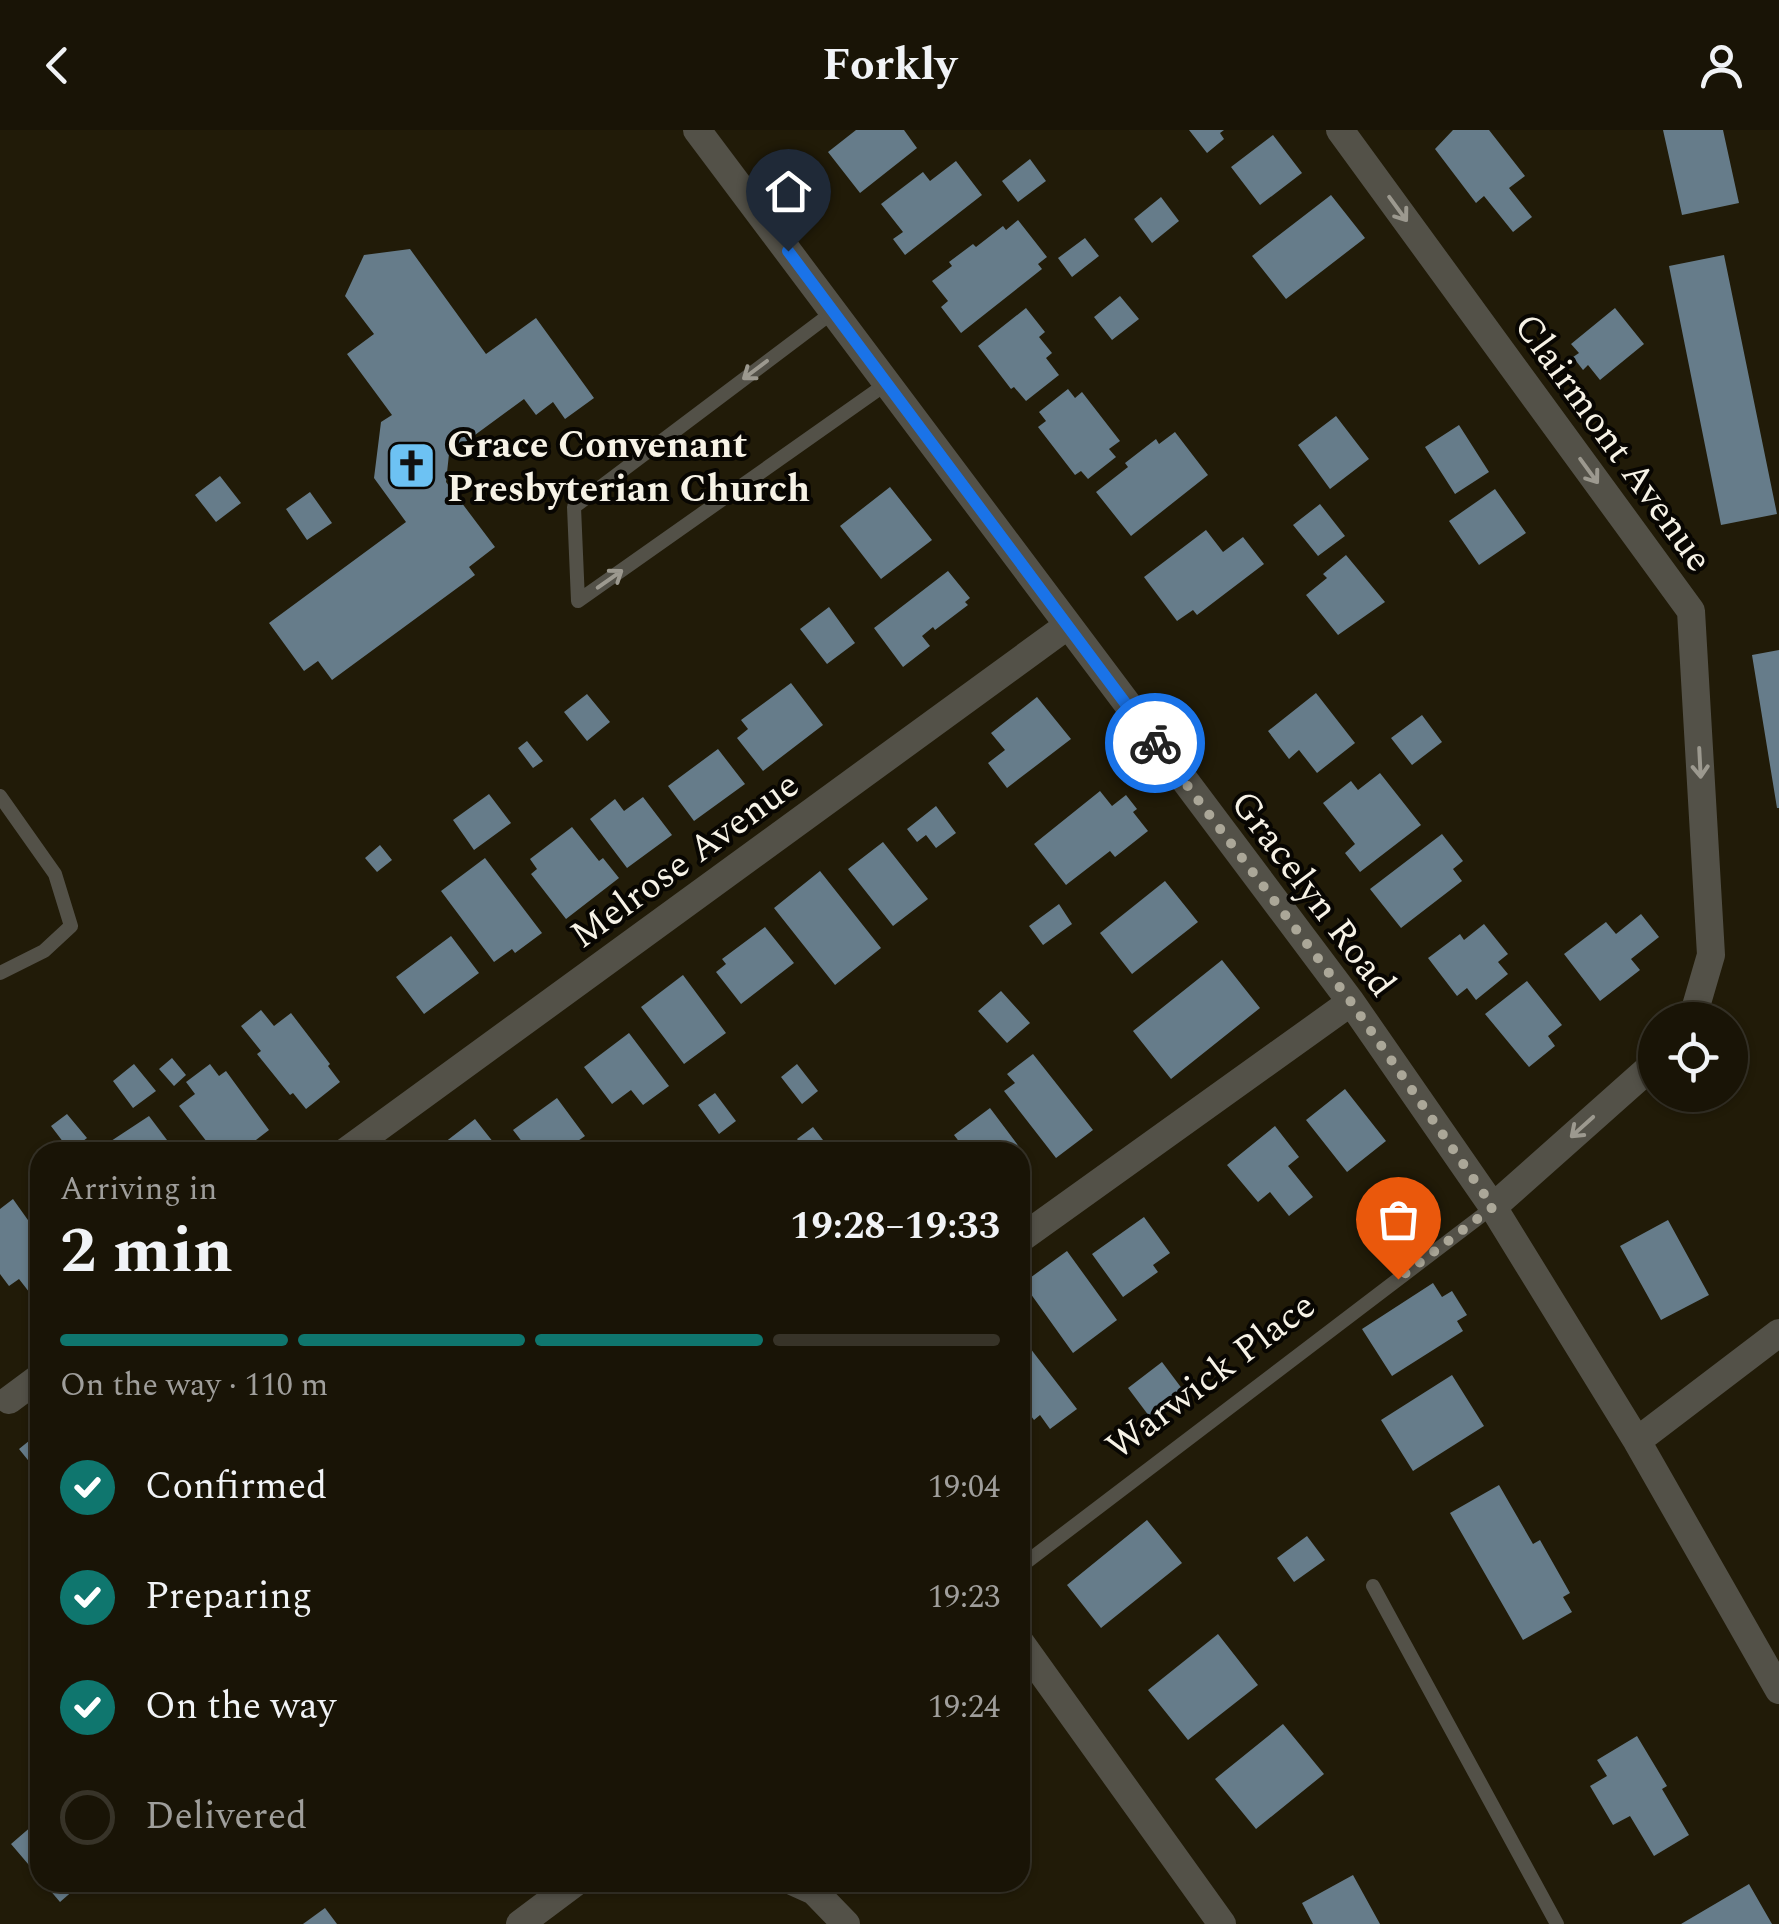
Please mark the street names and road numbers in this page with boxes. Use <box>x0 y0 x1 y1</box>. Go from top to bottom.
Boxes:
street label: Clairmont Avenue <box>1498 302 1726 585</box>
street label: Melrose Avenue <box>558 757 812 964</box>
street label: Gracelyn Road <box>1215 778 1410 1010</box>
street label: Warwick Place <box>1094 1278 1329 1475</box>

